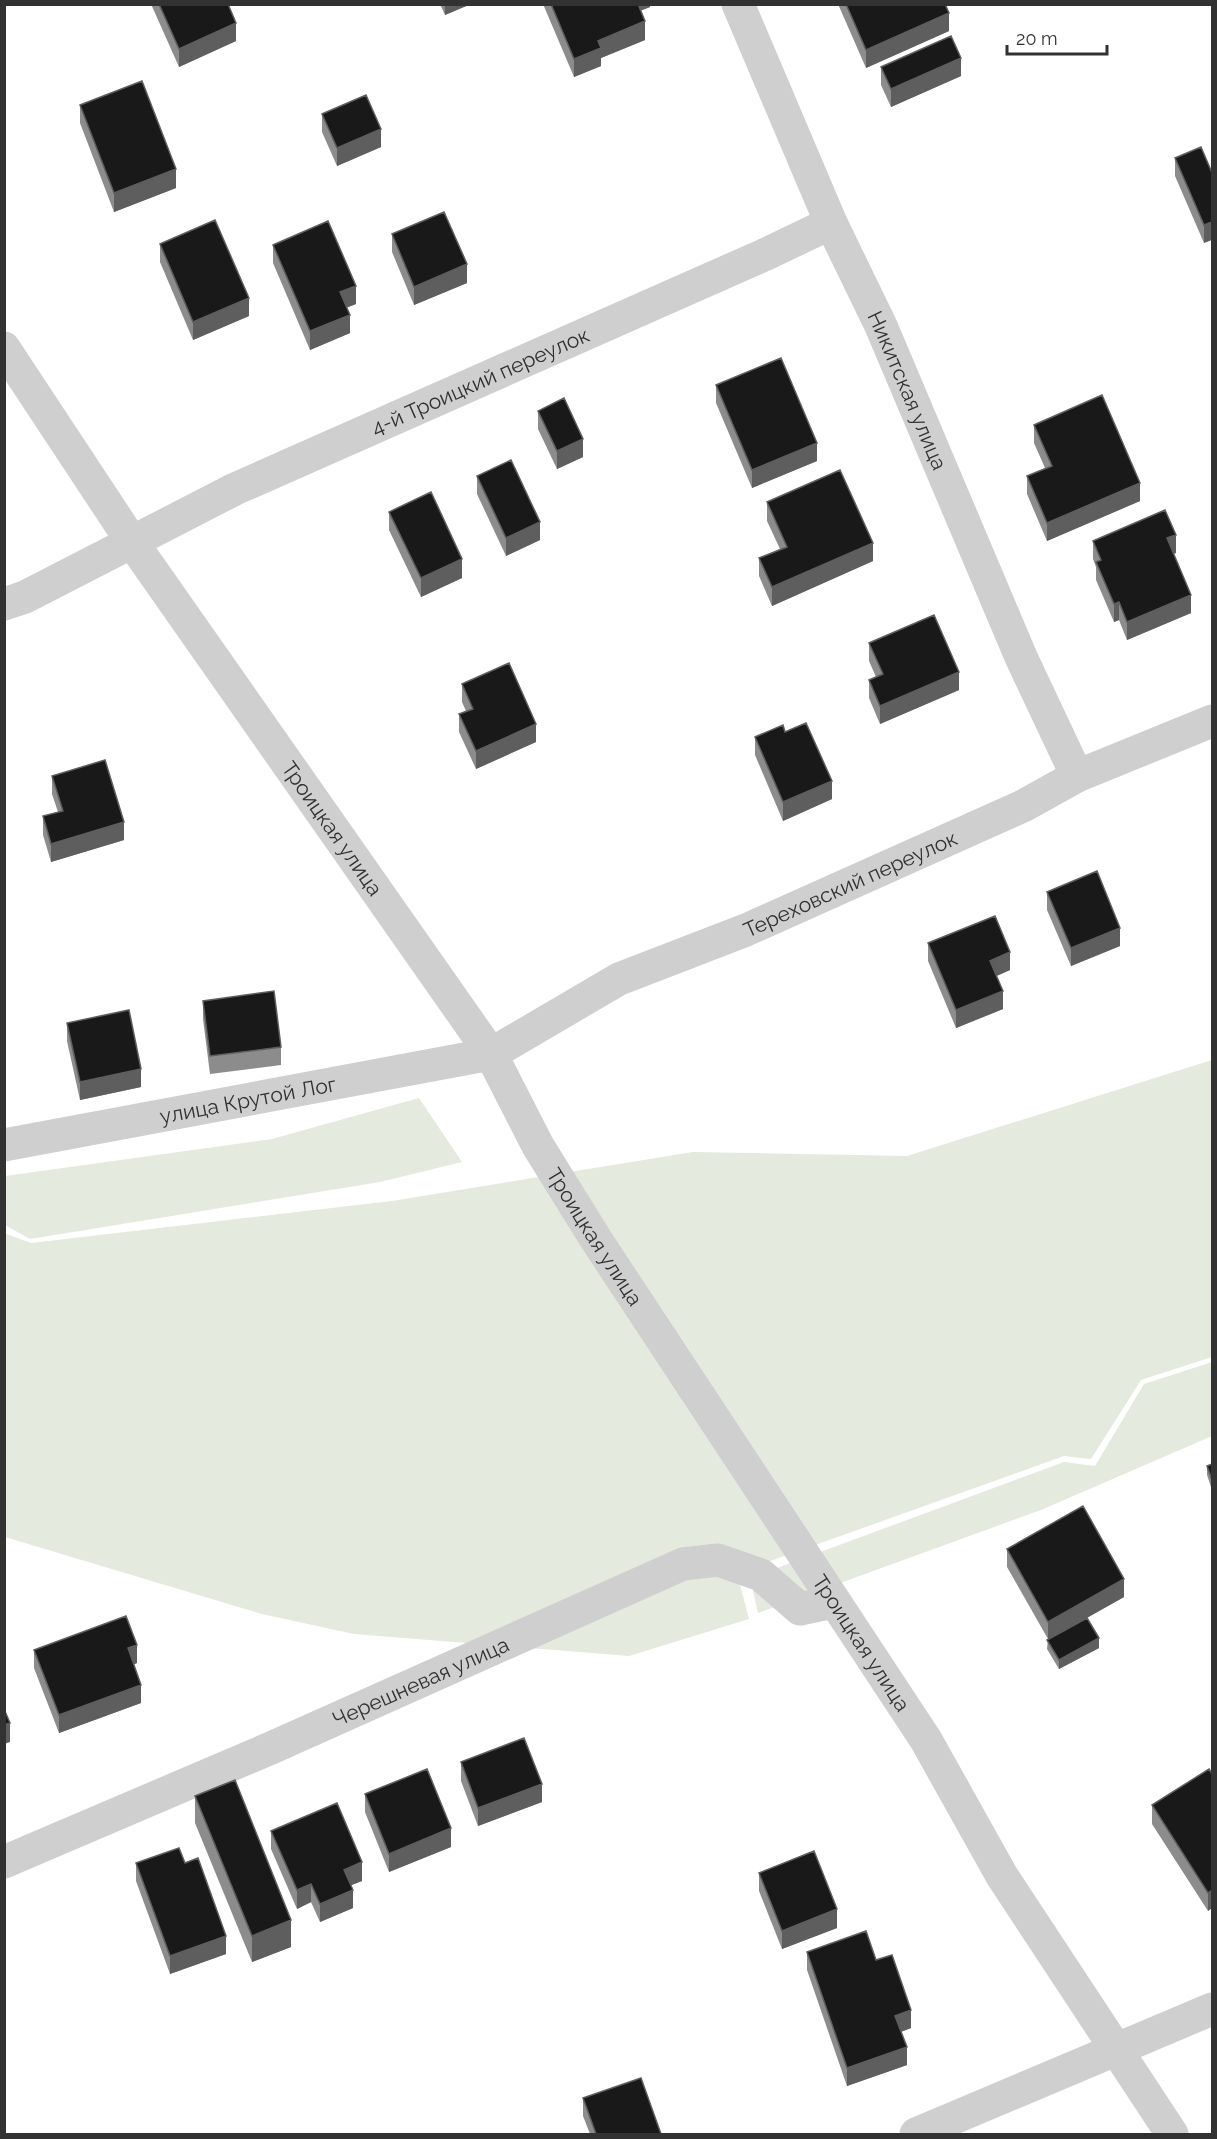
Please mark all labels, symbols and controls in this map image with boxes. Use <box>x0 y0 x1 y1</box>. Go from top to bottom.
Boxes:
scale bar <box>1007 18 1108 56</box>
text: 20 m <box>1016 28 1058 49</box>
street label: Никитская улица <box>863 306 953 473</box>
street label: 4-й Троицкий переулок <box>367 322 593 440</box>
street label: Троицкая улица <box>277 756 388 900</box>
street label: Тереховский переулок <box>739 825 961 942</box>
street label: улица Крутой Лог <box>158 1071 338 1128</box>
street label: Троицкая улица <box>542 1163 648 1310</box>
street label: Троицкая улица <box>808 1570 916 1716</box>
street label: Черешневая улица <box>328 1631 512 1731</box>

